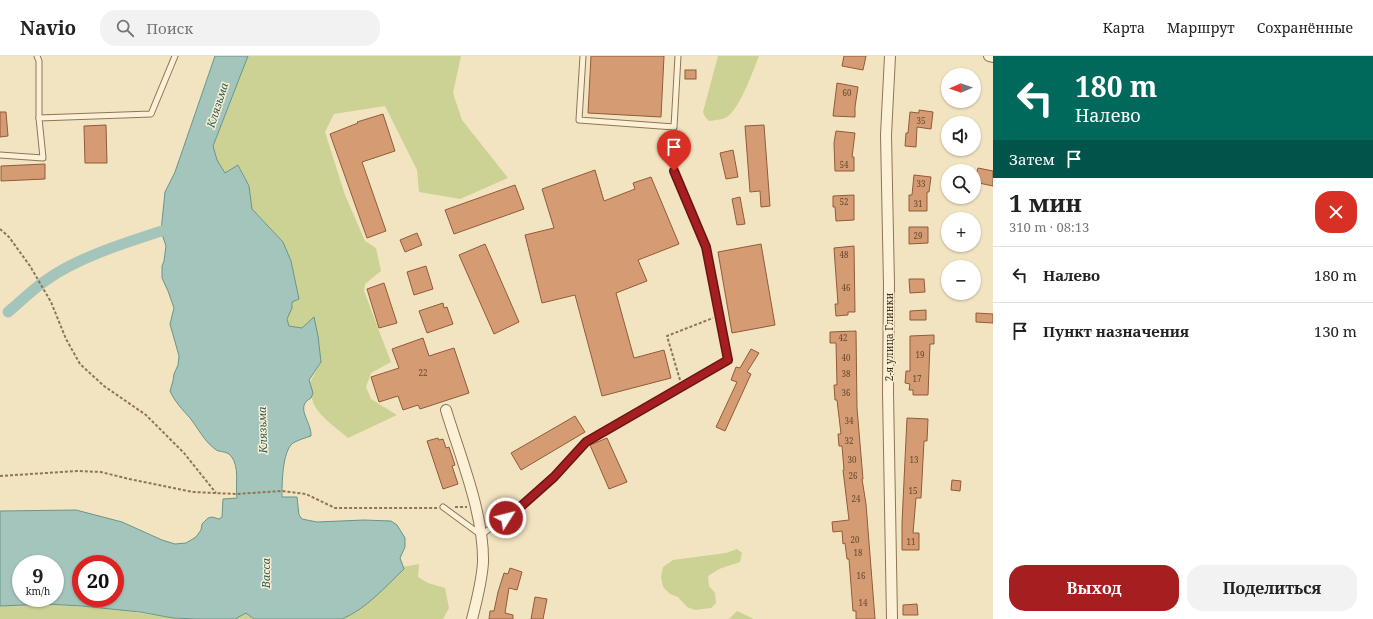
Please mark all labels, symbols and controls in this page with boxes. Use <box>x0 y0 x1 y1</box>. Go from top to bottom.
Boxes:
search box <box>100 10 380 46</box>
text: Navio <box>20 15 76 41</box>
icon: search <box>114 17 136 39</box>
text: Поиск <box>146 18 193 38</box>
text: Карта <box>1103 18 1145 37</box>
text: Маршрут <box>1167 18 1235 37</box>
text: Сохранённые <box>1257 18 1353 37</box>
text: 180 m <box>1075 67 1157 105</box>
north arrow <box>941 68 981 108</box>
map controls <box>941 68 981 300</box>
icon: left <box>1009 72 1061 124</box>
water label: Клязьма <box>202 80 232 130</box>
house number: 60 <box>843 87 852 98</box>
text: Налево <box>1075 103 1141 127</box>
house number: 35 <box>917 115 925 126</box>
button: sound <box>941 116 981 156</box>
pin <box>657 130 691 171</box>
icon: arrive <box>663 136 685 158</box>
icon: arrive <box>1063 148 1085 170</box>
text: Затем <box>1009 149 1055 169</box>
house number: 54 <box>840 159 849 170</box>
button: search <box>941 164 981 204</box>
house number: 33 <box>917 178 926 189</box>
text: 1 мин <box>1009 186 1082 219</box>
button: close <box>1315 191 1357 233</box>
house number: 52 <box>840 196 848 207</box>
house number: 31 <box>914 198 922 209</box>
button: + <box>941 212 981 252</box>
text: 310 m · 08:13 <box>1009 218 1089 236</box>
house number: 29 <box>914 230 922 241</box>
house number: 48 <box>840 249 849 260</box>
button: − <box>941 260 981 300</box>
icon: left <box>1009 264 1031 286</box>
text: Налево <box>1043 265 1100 285</box>
text: 180 m <box>1314 265 1357 285</box>
house number: 46 <box>842 282 851 293</box>
street label: 2-я улица Глинки <box>882 293 896 381</box>
icon: arrive <box>1009 320 1031 342</box>
text: Пункт назначения <box>1043 321 1189 341</box>
text: 130 m <box>1314 321 1357 341</box>
house number: 42 <box>839 332 847 343</box>
house number: 19 <box>916 349 924 360</box>
house number: 40 <box>842 352 851 363</box>
house number: 22 <box>419 367 427 378</box>
house number: 38 <box>842 368 851 379</box>
house number: 17 <box>913 373 922 384</box>
house number: 36 <box>842 387 851 398</box>
water label: Клязьма <box>254 406 270 455</box>
house number: 34 <box>845 415 854 426</box>
house number: 32 <box>845 435 853 446</box>
house number: 30 <box>848 454 857 465</box>
house number: 13 <box>910 454 919 465</box>
house number: 26 <box>849 470 858 481</box>
house number: 15 <box>909 485 917 496</box>
house number: 24 <box>852 493 861 504</box>
position arrow <box>485 497 527 539</box>
house number: 20 <box>851 534 860 545</box>
house number: 11 <box>907 536 915 547</box>
house number: 18 <box>854 547 863 558</box>
speed limit sign: 20 <box>72 555 124 607</box>
water label: Васса <box>258 557 273 589</box>
text: 9 <box>32 562 44 589</box>
button: Выход <box>1009 565 1179 611</box>
button: Поделиться <box>1187 565 1357 611</box>
house number: 16 <box>857 570 866 581</box>
text: km/h <box>26 584 50 598</box>
house number: 14 <box>859 597 868 608</box>

